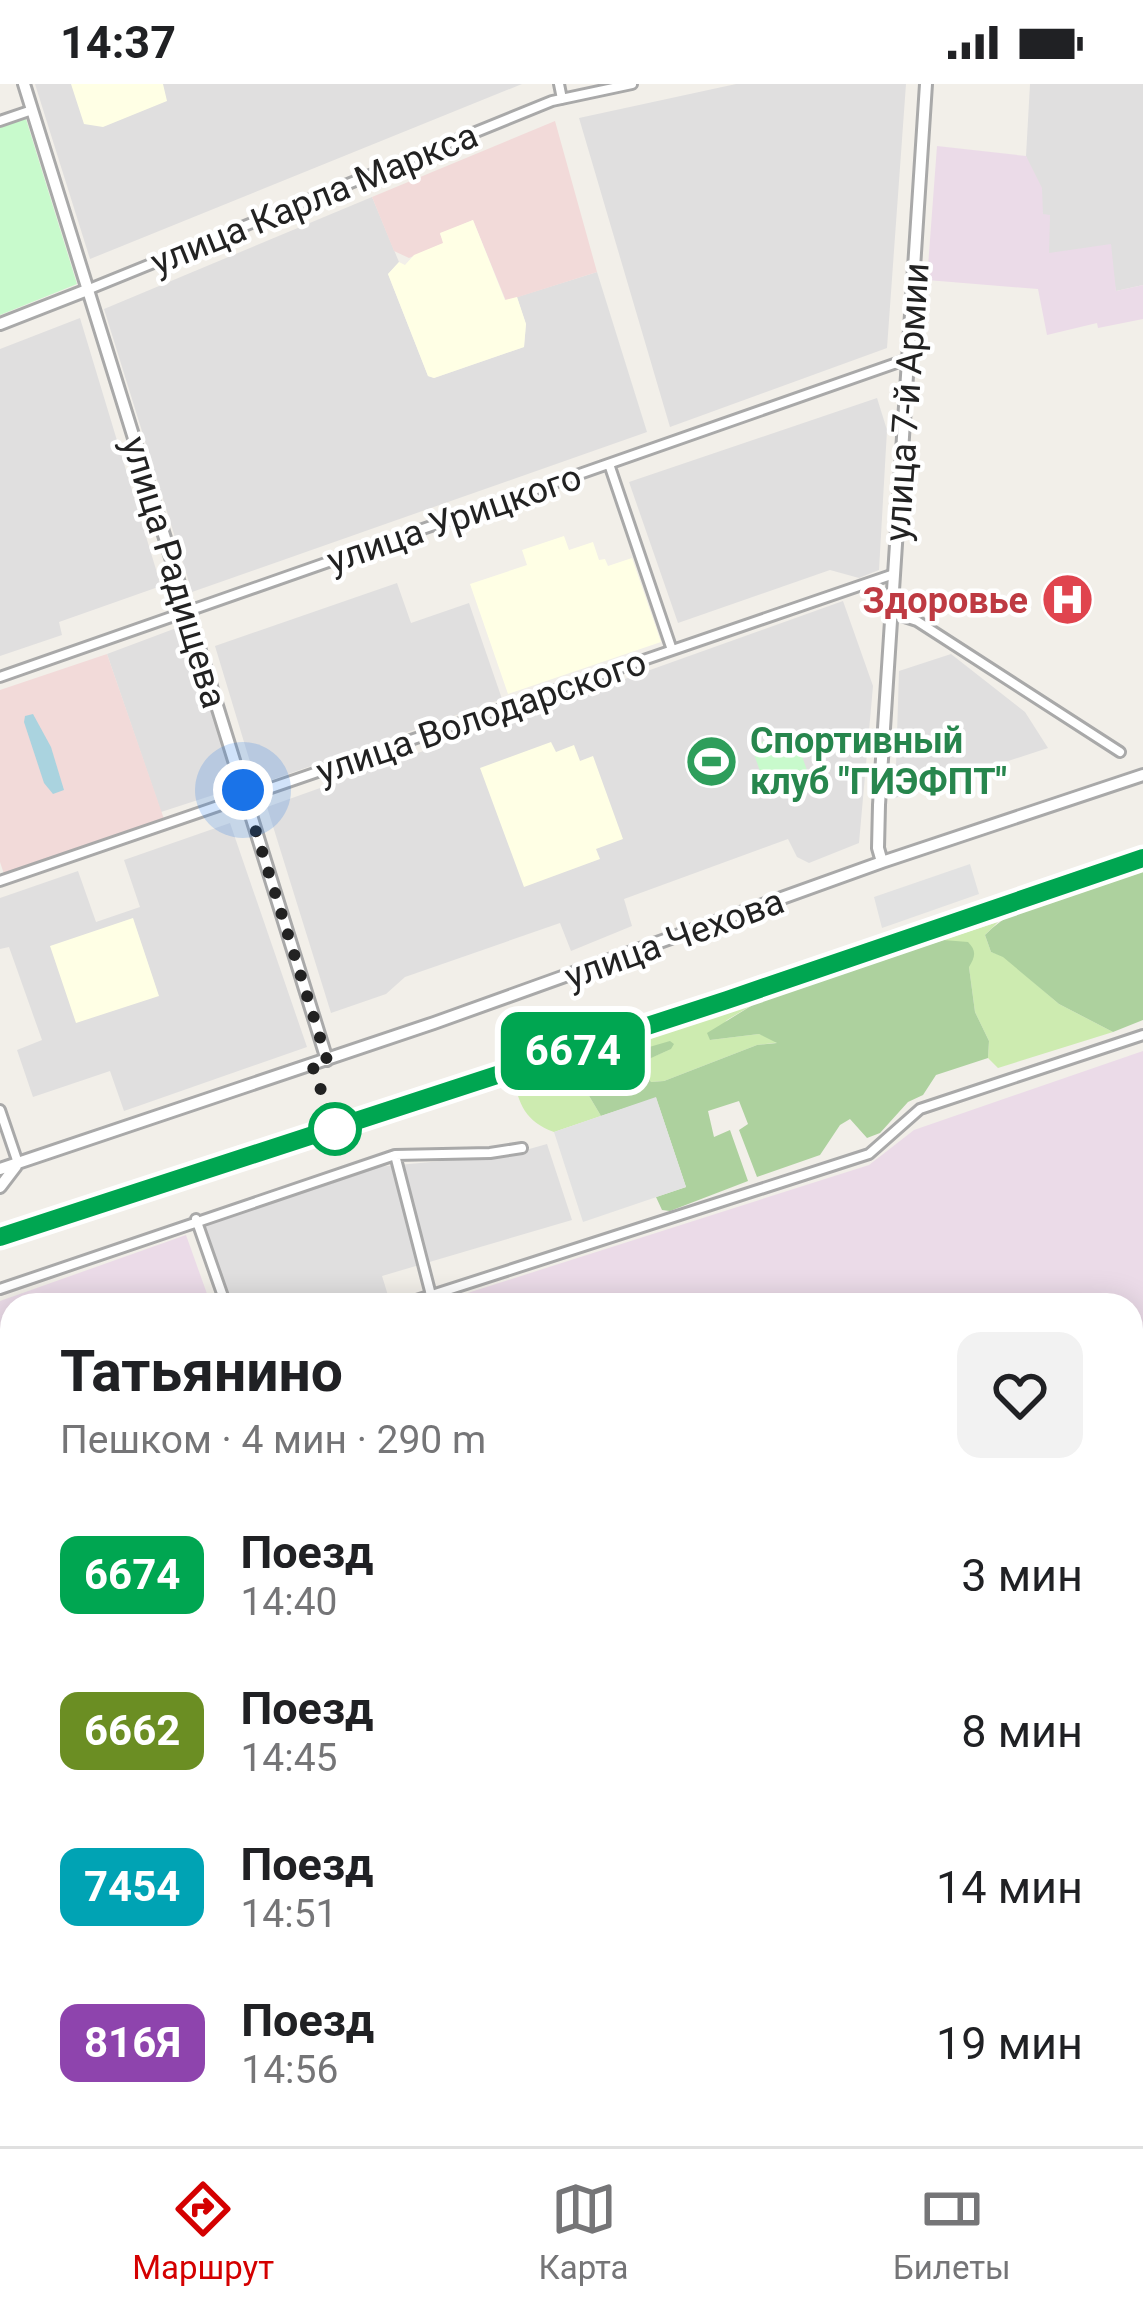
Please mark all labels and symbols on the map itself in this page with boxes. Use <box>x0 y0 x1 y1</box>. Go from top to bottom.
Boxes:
street label: улица Карла Маркса <box>145 114 484 284</box>
street label: улица 7-й Армии <box>876 261 938 543</box>
street label: улица Радищева <box>113 431 235 713</box>
street label: улица Урицкого <box>322 456 587 582</box>
hospital icon: Здоровье <box>1039 572 1095 628</box>
place label: Здоровье <box>862 580 1028 622</box>
street label: улица Володарского <box>311 641 652 793</box>
place label: Спортивный клуб "ГИЭФПТ" <box>750 720 1007 803</box>
sports icon: Спортивный клуб "ГИЭФПТ" <box>683 733 739 789</box>
your location <box>213 760 273 820</box>
street label: улица Чехова <box>559 880 789 998</box>
line badge: 6674 <box>489 1012 657 1090</box>
unlabelled marker <box>310 1104 360 1154</box>

